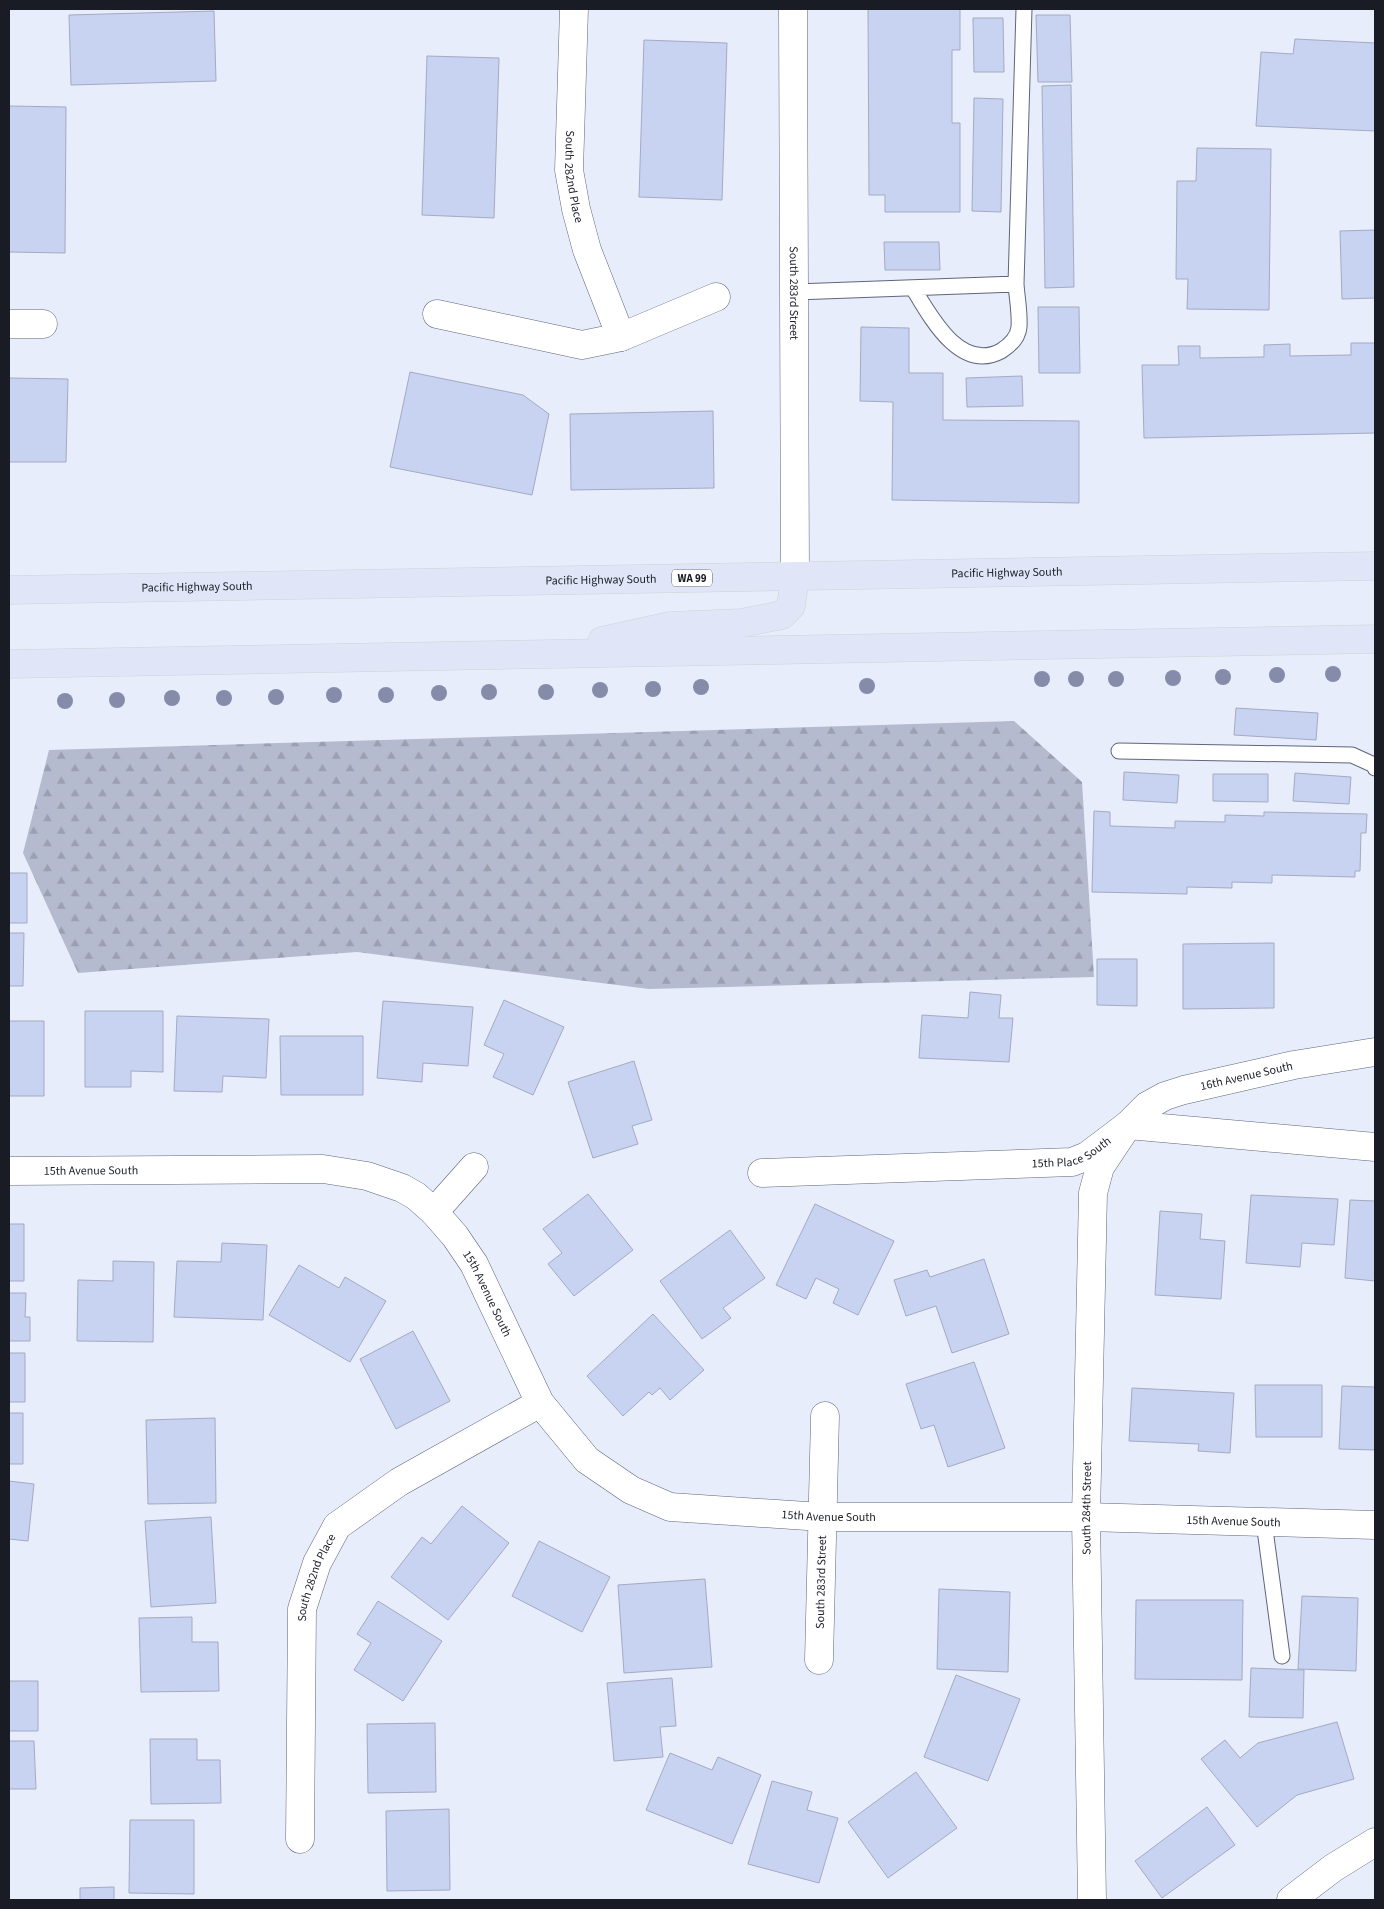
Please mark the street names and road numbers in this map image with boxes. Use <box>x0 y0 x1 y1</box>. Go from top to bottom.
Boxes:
street label: South 282nd Place <box>560 130 587 225</box>
street label: South 283rd Street <box>785 246 802 340</box>
street label: Pacific Highway South <box>951 563 1063 582</box>
road number: WA 99 <box>672 570 712 586</box>
street label: Pacific Highway South <box>545 571 657 590</box>
street label: Pacific Highway South <box>141 578 253 597</box>
street label: 16th Avenue South <box>1199 1058 1295 1095</box>
street label: 15th Place South <box>1031 1133 1115 1172</box>
street label: 15th Avenue South <box>44 1162 138 1180</box>
street label: 15th Avenue South <box>458 1247 515 1340</box>
street label: South 284th Street <box>1078 1461 1096 1555</box>
street label: 15th Avenue South <box>781 1506 876 1526</box>
street label: 15th Avenue South <box>1186 1512 1281 1531</box>
street label: South 282nd Place <box>294 1531 340 1622</box>
street label: South 283rd Street <box>812 1535 831 1629</box>

